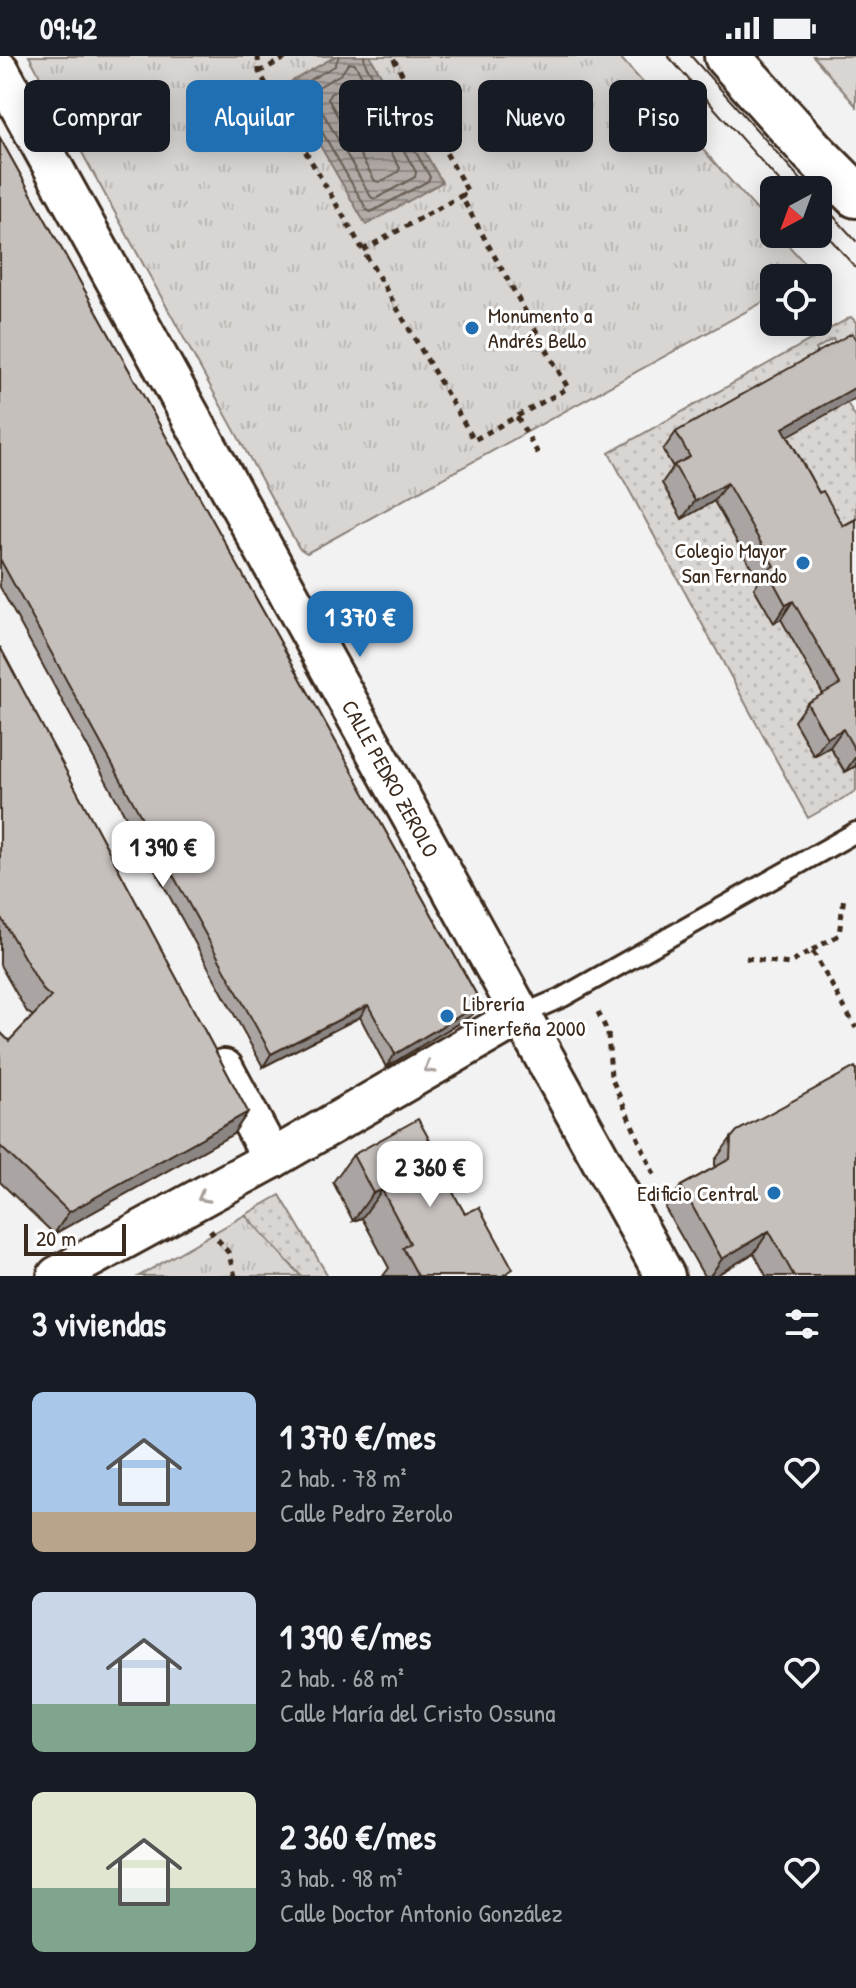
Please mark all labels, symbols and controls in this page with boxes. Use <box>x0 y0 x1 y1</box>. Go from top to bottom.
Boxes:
text: 09:42 <box>40 8 97 48</box>
chip: Comprar <box>24 80 170 152</box>
chip: Alquilar <box>186 80 323 152</box>
chip: Filtros <box>339 80 462 152</box>
chip: Nuevo <box>478 80 593 152</box>
chip: Piso <box>609 80 707 152</box>
north arrow <box>760 176 832 248</box>
map controls <box>760 176 832 336</box>
button: locate <box>760 264 832 336</box>
place label: Monumento a Andrés Bello <box>488 300 593 355</box>
marker: Monumento a Andrés Bello <box>463 319 481 337</box>
place label: Colegio Mayor San Fernando <box>674 535 788 590</box>
marker: Colegio Mayor San Fernando <box>794 554 812 572</box>
pin: 1 370 € <box>286 591 434 659</box>
text: 1 370 € <box>325 599 395 634</box>
street label: CALLE PEDRO ZEROLO <box>335 694 446 863</box>
pin: 1 390 € <box>89 821 237 889</box>
text: 1 390 € <box>130 829 196 864</box>
place label: Librería Tinerfeña 2000 <box>463 988 586 1043</box>
marker: Librería Tinerfeña 2000 <box>438 1007 456 1025</box>
one-way arrow <box>423 1058 438 1074</box>
pin: 2 360 € <box>356 1141 504 1209</box>
text: 2 360 € <box>395 1149 465 1184</box>
place label: Edificio Central <box>637 1178 758 1208</box>
marker: Edificio Central <box>765 1184 783 1202</box>
one-way arrow <box>197 1187 211 1202</box>
scale bar <box>24 1220 126 1256</box>
text: 20 m <box>36 1223 76 1253</box>
text: 3 viviendas <box>32 1301 166 1347</box>
icon: filters <box>780 1302 824 1346</box>
text: 1 370 €/mes <box>280 1414 436 1460</box>
icon: home <box>96 1424 192 1520</box>
icon: heart <box>780 1450 824 1494</box>
text: 2 hab. · 78 m² <box>280 1460 406 1495</box>
text: Calle Pedro Zerolo <box>280 1495 453 1530</box>
text: 1 390 €/mes <box>280 1614 431 1660</box>
icon: home <box>96 1624 192 1720</box>
icon: heart <box>780 1650 824 1694</box>
text: 2 hab. · 68 m² <box>280 1660 404 1695</box>
text: Calle María del Cristo Ossuna <box>280 1695 555 1730</box>
text: 2 360 €/mes <box>280 1814 436 1860</box>
icon: home <box>96 1824 192 1920</box>
icon: heart <box>780 1850 824 1894</box>
text: 3 hab. · 98 m² <box>280 1860 403 1895</box>
text: Calle Doctor Antonio González <box>280 1895 563 1930</box>

